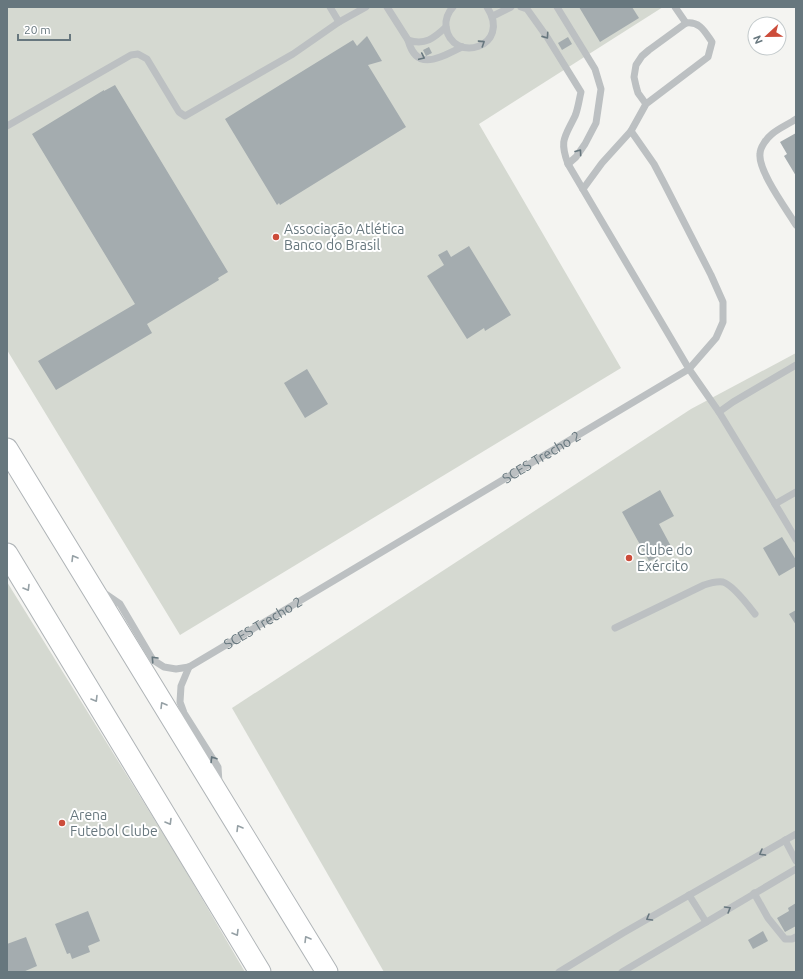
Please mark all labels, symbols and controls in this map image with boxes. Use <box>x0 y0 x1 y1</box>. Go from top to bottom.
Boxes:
scale bar <box>18 16 70 42</box>
north arrow <box>747 16 787 56</box>
text: 20 m <box>24 23 51 36</box>
one-way arrow <box>541 32 549 39</box>
text: N <box>751 34 765 46</box>
one-way arrow <box>478 41 485 48</box>
one-way arrow <box>418 53 425 61</box>
one-way arrow <box>574 149 582 156</box>
place label: Associação Atlética Banco do Brasil <box>284 221 404 253</box>
marker: Associação Atlética Banco do Brasil <box>271 232 281 242</box>
street label: SCES Trecho 2 <box>499 427 584 487</box>
place label: Clube do Exército <box>637 542 693 574</box>
marker: Clube do Exército <box>624 553 634 563</box>
one-way arrow <box>71 555 78 562</box>
one-way arrow <box>23 584 30 591</box>
street label: SCES Trecho 2 <box>221 593 305 652</box>
one-way arrow <box>151 656 158 664</box>
one-way arrow <box>90 695 97 702</box>
one-way arrow <box>161 702 168 709</box>
one-way arrow <box>210 756 217 763</box>
place label: Arena Futebol Clube <box>70 807 158 839</box>
marker: Arena Futebol Clube <box>57 818 67 828</box>
one-way arrow <box>164 818 172 825</box>
one-way arrow <box>236 825 243 832</box>
one-way arrow <box>759 849 766 856</box>
one-way arrow <box>724 906 731 913</box>
one-way arrow <box>646 914 653 921</box>
one-way arrow <box>232 929 239 936</box>
one-way arrow <box>304 936 311 943</box>

